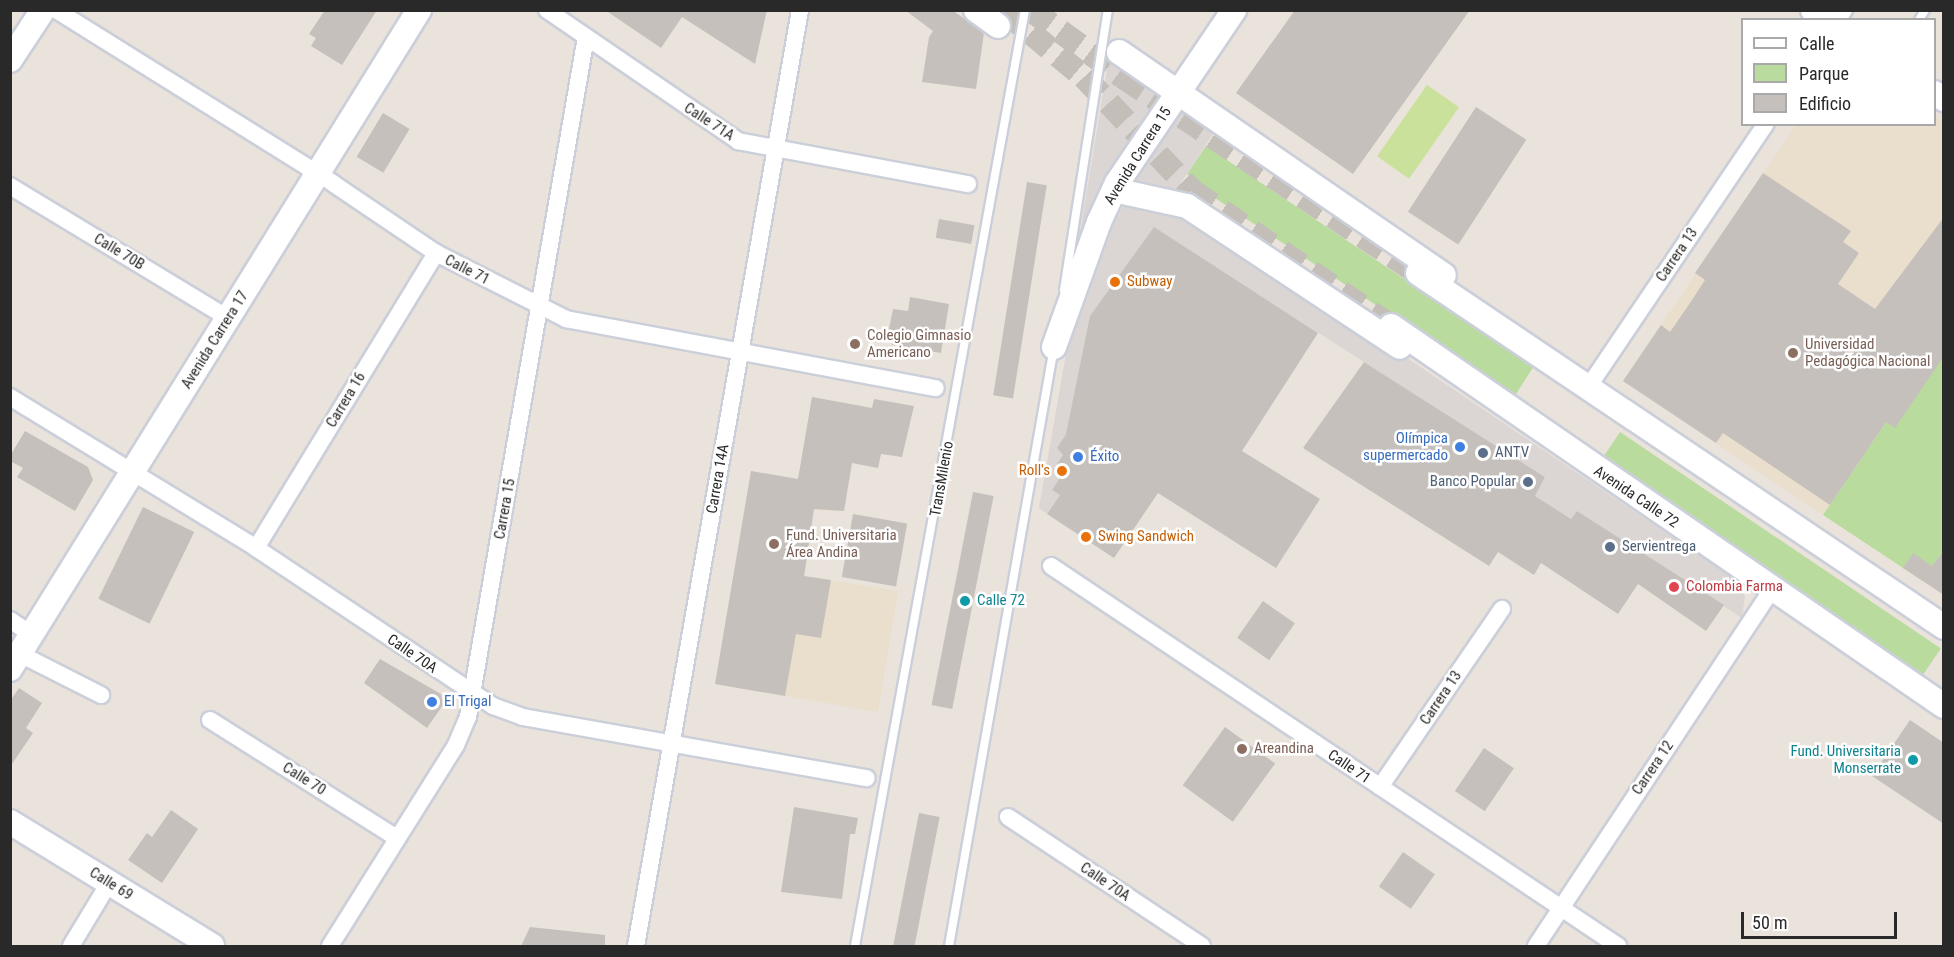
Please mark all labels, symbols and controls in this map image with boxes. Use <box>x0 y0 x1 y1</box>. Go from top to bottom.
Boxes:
legend <box>1741 18 1936 126</box>
text: Calle <box>1799 33 1835 54</box>
text: Parque <box>1799 63 1849 84</box>
text: Edificio <box>1799 93 1851 114</box>
street label: Calle 71A <box>680 99 738 145</box>
street label: Avenida Carrera 15 <box>1101 104 1175 208</box>
street label: Carrera 13 <box>1652 225 1702 285</box>
street label: Calle 70B <box>90 230 148 274</box>
street label: Calle 71 <box>442 251 492 289</box>
place label: Subway <box>1127 273 1172 291</box>
marker: Subway <box>1108 275 1122 289</box>
street label: Avenida Carrera 17 <box>178 288 252 392</box>
place label: Colegio Gimnasio Americano <box>867 326 971 361</box>
place label: Universidad Pedagógica Nacional <box>1805 335 1930 370</box>
marker: Colegio Gimnasio Americano <box>848 337 862 351</box>
marker: Universidad Pedagógica Nacional <box>1786 346 1800 360</box>
street label: Carrera 16 <box>322 369 370 431</box>
place label: Olímpica supermercado <box>1363 429 1448 464</box>
street label: TransMilenio <box>927 440 957 518</box>
marker: Olímpica supermercado <box>1453 440 1467 454</box>
street label: Carrera 14A <box>703 443 733 515</box>
place label: ANTV <box>1495 444 1529 462</box>
marker: ANTV <box>1476 446 1490 460</box>
place label: Éxito <box>1090 448 1119 466</box>
marker: Éxito <box>1071 450 1085 464</box>
place label: Roll's <box>1019 462 1050 480</box>
street label: Avenida Calle 72 <box>1590 462 1682 532</box>
marker: Roll's <box>1055 464 1069 478</box>
place label: Banco Popular <box>1430 473 1516 491</box>
marker: Banco Popular <box>1521 475 1535 489</box>
street label: Carrera 15 <box>491 477 519 541</box>
place label: Fund. Universitaria Área Andina <box>786 526 897 561</box>
place label: Swing Sandwich <box>1098 528 1194 546</box>
marker: Swing Sandwich <box>1079 530 1093 544</box>
marker: Fund. Universitaria Área Andina <box>767 537 781 551</box>
place label: Servientrega <box>1622 538 1696 556</box>
marker: Servientrega <box>1603 540 1617 554</box>
place label: Colombia Farma <box>1686 578 1783 596</box>
marker: Colombia Farma <box>1667 580 1681 594</box>
place label: Calle 72 <box>977 592 1025 610</box>
marker: Calle 72 <box>958 594 972 608</box>
street label: Calle 70A <box>384 631 440 677</box>
street label: Carrera 13 <box>1416 668 1466 728</box>
place label: El Trigal <box>444 693 492 711</box>
marker: El Trigal <box>425 695 439 709</box>
street label: Carrera 12 <box>1628 738 1678 798</box>
place label: Areandina <box>1254 740 1314 758</box>
marker: Areandina <box>1235 742 1249 756</box>
place label: Fund. Universitaria Monserrate <box>1790 742 1901 777</box>
street label: Calle 71 <box>1324 746 1374 788</box>
marker: Fund. Universitaria Monserrate <box>1906 753 1920 767</box>
street label: Calle 70 <box>279 759 329 799</box>
street label: Calle 70A <box>1077 859 1133 905</box>
street label: Calle 69 <box>86 864 136 904</box>
scale bar <box>1744 900 1900 938</box>
text: 50 m <box>1752 912 1787 933</box>

